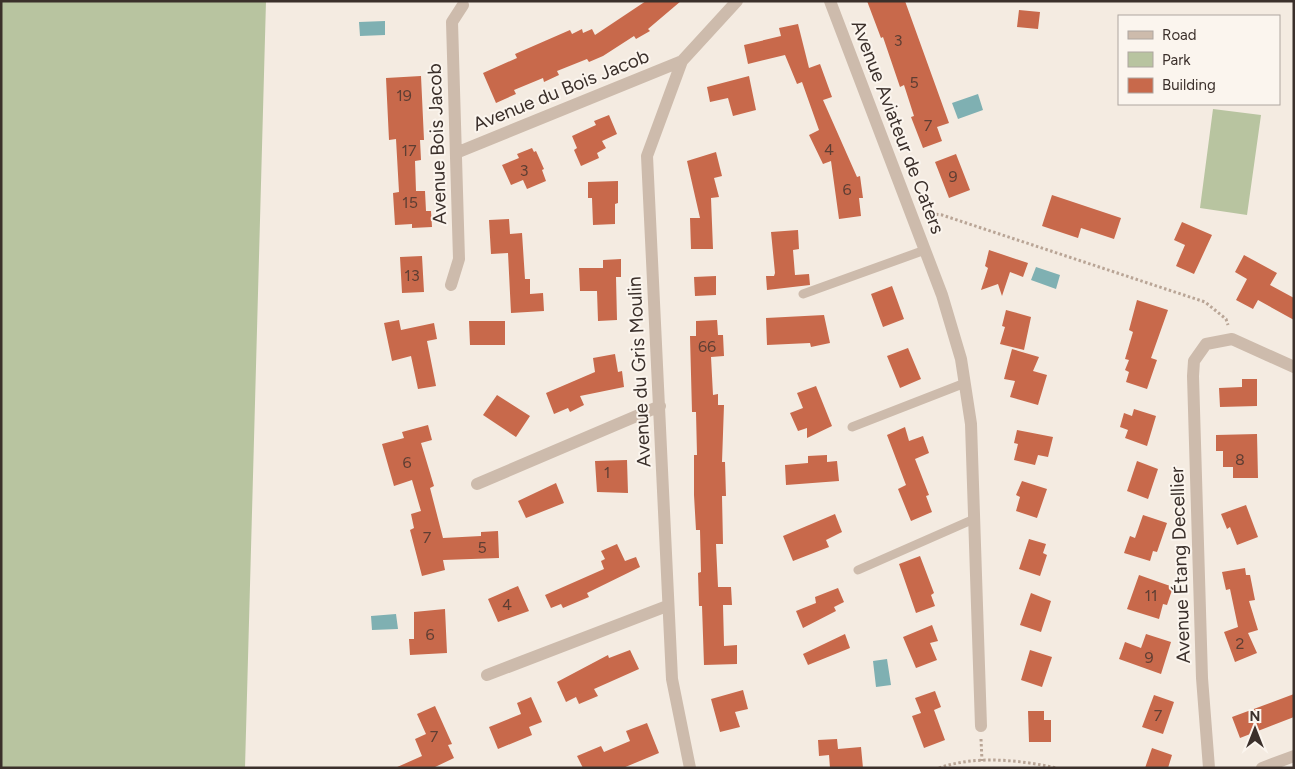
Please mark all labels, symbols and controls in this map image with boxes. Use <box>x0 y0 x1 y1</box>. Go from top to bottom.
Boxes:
legend <box>1118 15 1280 105</box>
street label: Avenue Aviateur de Caters <box>847 17 949 237</box>
text: Road <box>1162 26 1197 44</box>
house number: 3 <box>894 31 902 50</box>
street label: Avenue du Bois Jacob <box>470 44 652 136</box>
text: Park <box>1162 51 1191 69</box>
street label: Avenue Bois Jacob <box>423 63 451 225</box>
house number: 5 <box>909 73 919 92</box>
text: Building <box>1162 76 1216 94</box>
house number: 19 <box>396 86 412 105</box>
house number: 7 <box>924 116 933 135</box>
house number: 4 <box>824 140 834 159</box>
house number: 17 <box>401 141 417 160</box>
house number: 3 <box>520 161 528 180</box>
house number: 9 <box>948 167 958 186</box>
house number: 6 <box>842 180 852 199</box>
house number: 15 <box>402 193 418 212</box>
house number: 13 <box>404 266 420 285</box>
street label: Avenue du Gris Moulin <box>623 276 655 468</box>
house number: 66 <box>698 337 716 356</box>
house number: 8 <box>1235 450 1245 469</box>
house number: 6 <box>402 453 412 472</box>
house number: 1 <box>604 463 610 482</box>
street label: Avenue Étang Decellier <box>1165 466 1195 664</box>
house number: 7 <box>423 528 432 547</box>
house number: 5 <box>477 538 487 557</box>
house number: 11 <box>1144 586 1158 605</box>
house number: 4 <box>502 595 512 614</box>
house number: 6 <box>425 625 435 644</box>
house number: 2 <box>1236 634 1244 653</box>
house number: 9 <box>1144 648 1154 667</box>
north arrow <box>1230 704 1280 754</box>
house number: 7 <box>1154 706 1163 725</box>
text: N <box>1250 708 1260 725</box>
house number: 7 <box>430 727 439 746</box>

